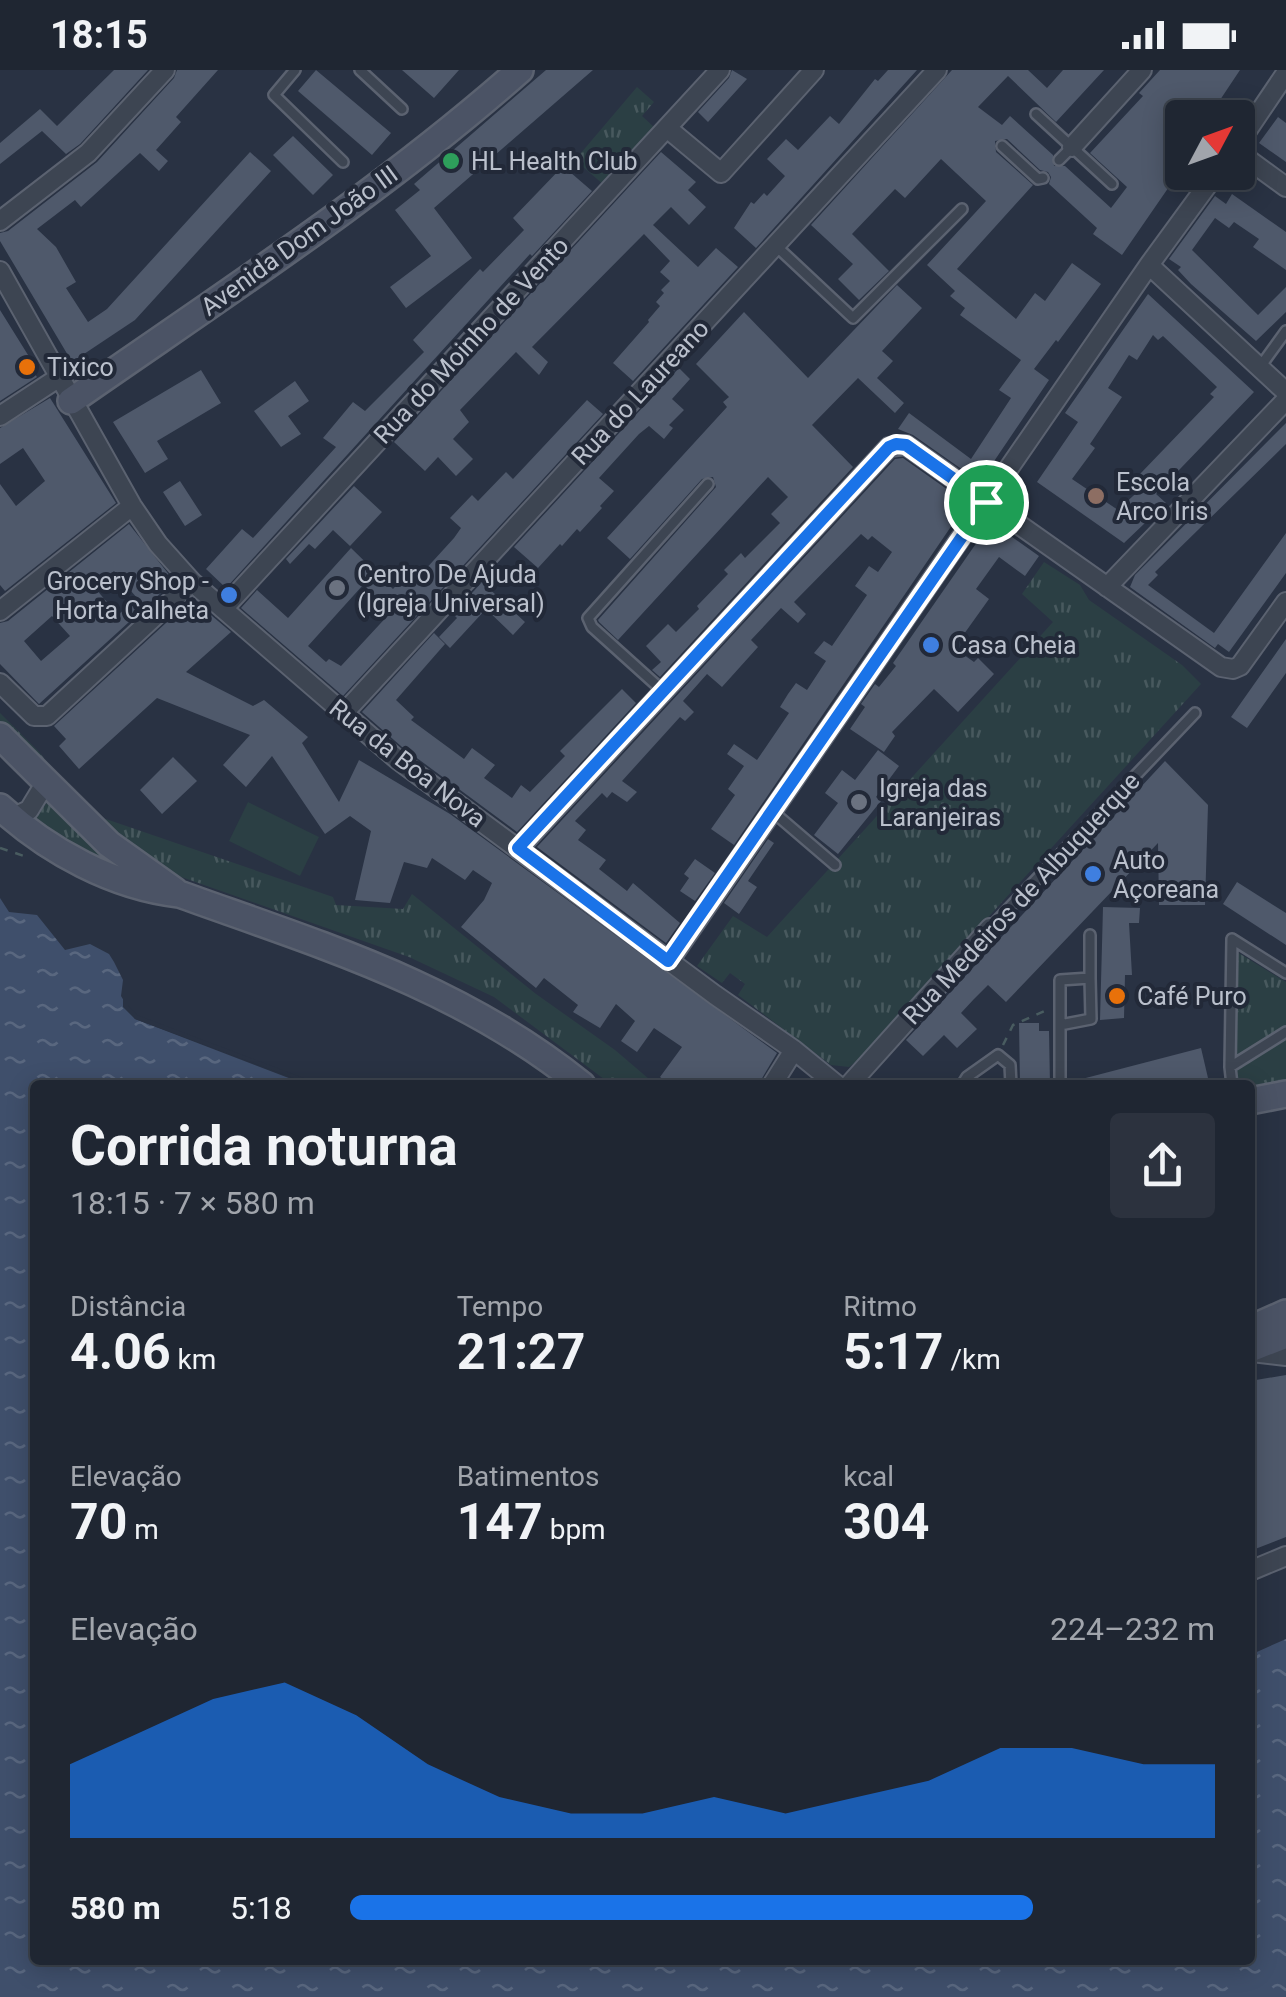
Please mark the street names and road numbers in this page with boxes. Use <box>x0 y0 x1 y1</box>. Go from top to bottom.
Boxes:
street label: Avenida Dom João III <box>195 159 403 321</box>
street label: Rua do Moinho de Vento <box>368 231 575 450</box>
street label: Rua do Laureano <box>566 314 715 471</box>
street label: Rua da Boa Nova <box>324 693 491 833</box>
street label: Rua Medeiros de Albuquerque <box>897 766 1146 1030</box>

